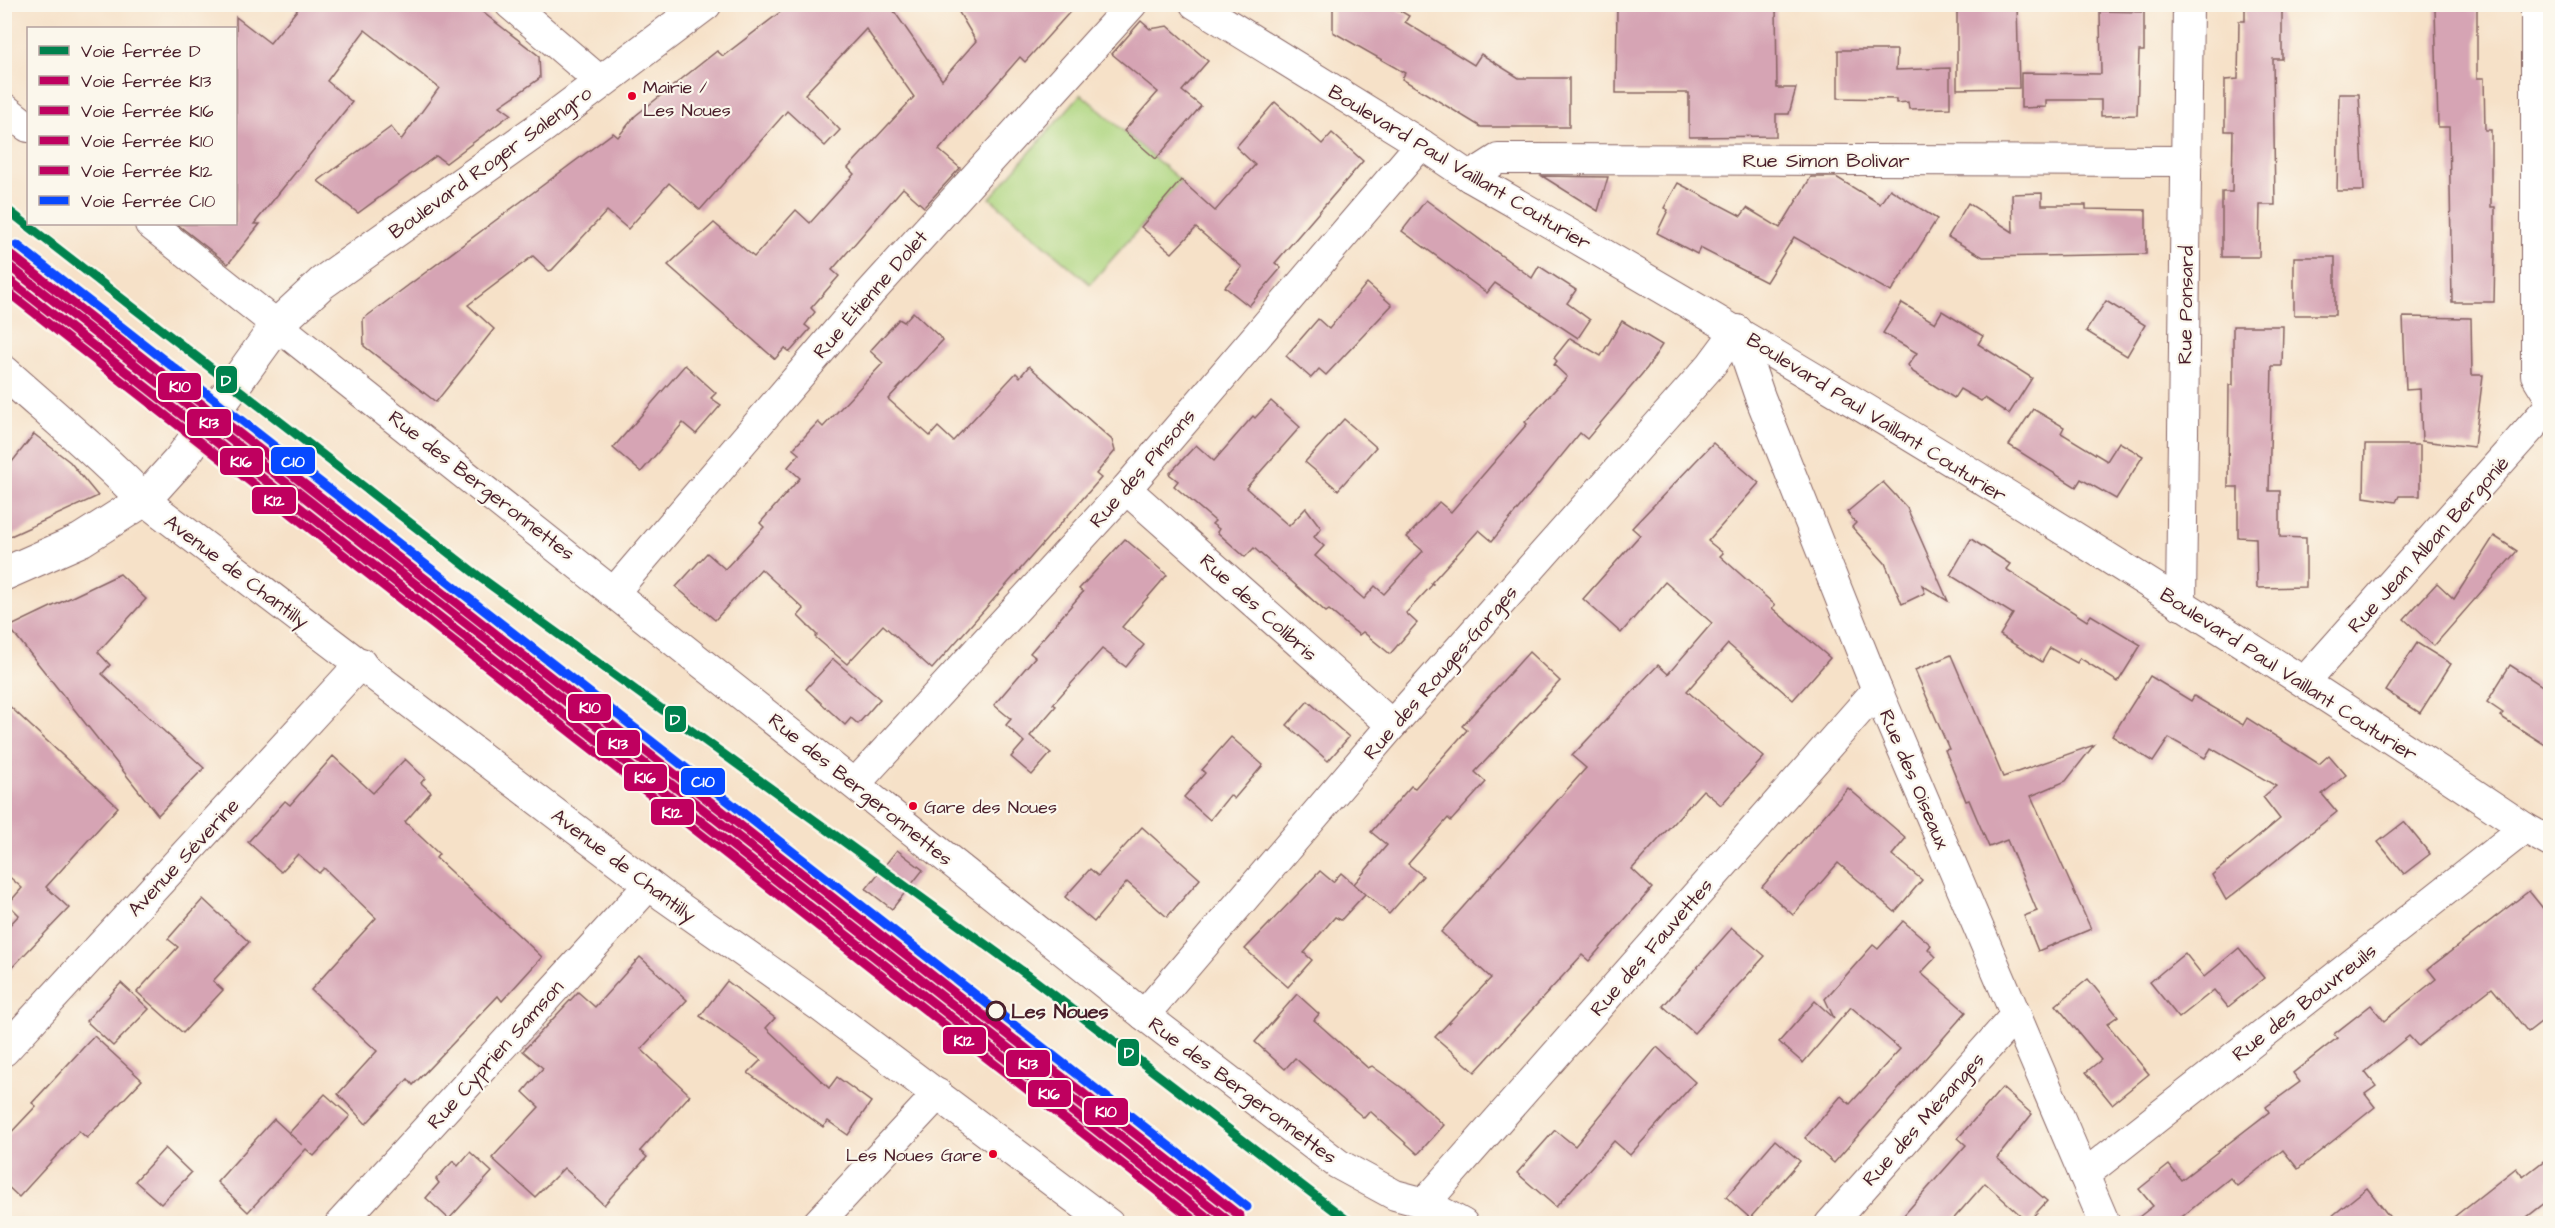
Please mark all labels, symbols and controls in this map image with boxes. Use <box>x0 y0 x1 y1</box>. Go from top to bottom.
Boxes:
legend <box>27 27 237 225</box>
text: Voie ferrée D <box>81 39 201 64</box>
text: Voie ferrée K13 <box>81 69 211 94</box>
place label: Mairie / Les Noues <box>643 75 731 123</box>
street label: Boulevard Paul Vaillant Couturier <box>1323 78 1596 258</box>
street label: Boulevard Roger Salengro <box>383 80 598 247</box>
marker: Mairie / Les Noues <box>626 90 638 102</box>
text: Voie ferrée K16 <box>81 99 214 124</box>
text: Voie ferrée K10 <box>81 129 214 154</box>
street label: Rue Simon Bolivar <box>1742 147 1910 175</box>
text: Voie ferrée K12 <box>81 159 213 184</box>
text: Voie ferrée C10 <box>81 189 215 214</box>
street label: Rue Étienne Dolet <box>807 224 934 365</box>
street label: Rue Ponsard <box>2171 245 2201 365</box>
street label: Boulevard Paul Vaillant Couturier <box>1741 326 2012 510</box>
line badge: D <box>215 365 238 394</box>
text: D <box>221 370 232 392</box>
line badge: K10 <box>157 372 202 401</box>
text: K10 <box>169 376 191 398</box>
street label: Rue des Pinsons <box>1083 403 1202 534</box>
street label: Rue des Bergeronnettes <box>382 404 581 568</box>
line badge: K13 <box>186 408 232 437</box>
text: K13 <box>199 412 220 434</box>
line badge: C10 <box>270 446 316 475</box>
line badge: K16 <box>219 447 264 476</box>
street label: Rue Jean Alban Bergonié <box>2341 450 2517 640</box>
text: K16 <box>230 451 252 473</box>
text: C10 <box>281 451 305 473</box>
line badge: K12 <box>251 486 297 515</box>
text: K12 <box>264 490 285 512</box>
street label: Avenue de Chantilly <box>158 508 315 636</box>
street label: Rue des Colibris <box>1193 547 1323 668</box>
street label: Rue des Rouges-Gorges <box>1357 579 1525 767</box>
street label: Boulevard Paul Vaillant Couturier <box>2154 581 2423 769</box>
line badge: K10 <box>567 693 612 722</box>
text: K10 <box>579 697 601 719</box>
line badge: D <box>664 705 687 733</box>
street label: Rue des Oiseaux <box>1872 705 1956 854</box>
street label: Rue des Bergeronnettes <box>762 707 958 874</box>
text: D <box>670 709 681 731</box>
line badge: K13 <box>596 729 641 757</box>
text: K13 <box>608 733 629 755</box>
line badge: K16 <box>623 763 668 792</box>
text: K16 <box>634 767 656 789</box>
line badge: C10 <box>680 767 726 796</box>
text: C10 <box>691 771 715 793</box>
street label: Avenue Séverine <box>121 792 246 923</box>
place label: Gare des Noues <box>924 795 1057 820</box>
line badge: K12 <box>650 798 695 826</box>
marker: Gare des Noues <box>907 800 919 812</box>
street label: Avenue de Chantilly <box>545 802 702 930</box>
text: K12 <box>662 802 683 824</box>
street label: Rue des Fauvettes <box>1584 873 1720 1023</box>
street label: Rue des Bouvreuils <box>2226 937 2383 1068</box>
street label: Rue Cyprien Samson <box>421 974 571 1136</box>
place label: Les Noues <box>1011 998 1109 1026</box>
marker: Les Noues <box>986 1001 1006 1021</box>
street label: Rue des Bergeronnettes <box>1142 1010 1343 1172</box>
line badge: K12 <box>942 1026 987 1055</box>
text: K12 <box>954 1030 975 1052</box>
line badge: D <box>1117 1038 1140 1067</box>
text: D <box>1124 1042 1135 1064</box>
street label: Rue des Mésanges <box>1856 1047 1992 1193</box>
line badge: K13 <box>1005 1049 1051 1078</box>
text: K13 <box>1018 1053 1039 1075</box>
line badge: K16 <box>1027 1079 1072 1108</box>
text: K16 <box>1038 1083 1060 1105</box>
line badge: K10 <box>1083 1097 1129 1126</box>
text: K10 <box>1095 1101 1117 1123</box>
place label: Les Noues Gare <box>846 1143 982 1168</box>
marker: Les Noues Gare <box>987 1148 999 1160</box>

